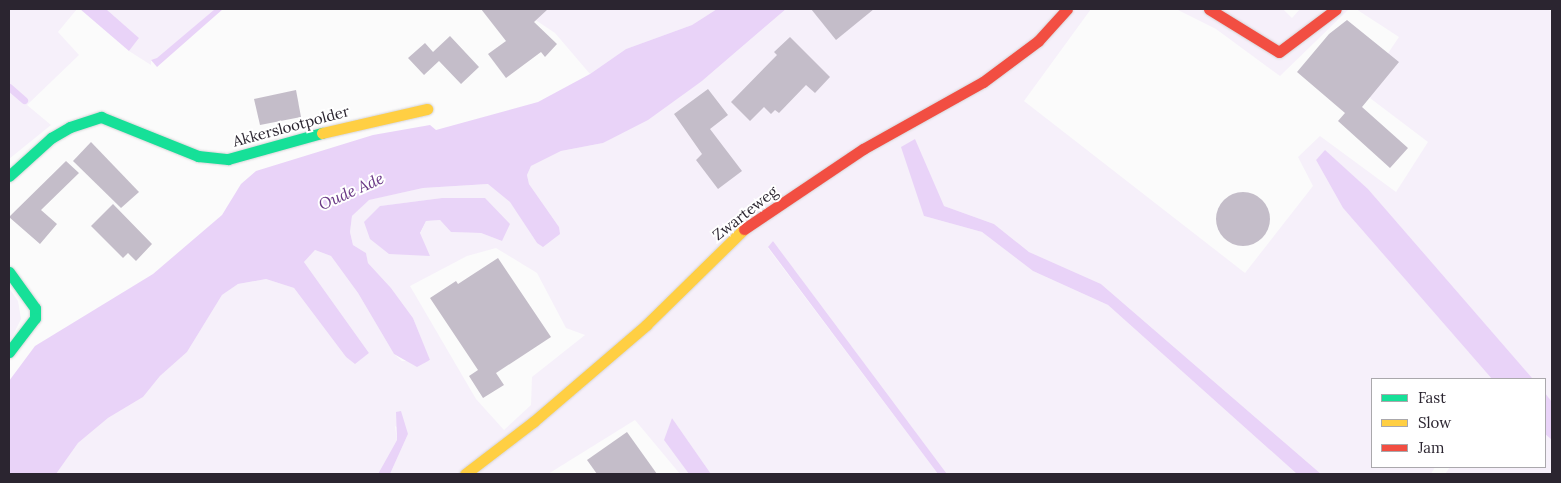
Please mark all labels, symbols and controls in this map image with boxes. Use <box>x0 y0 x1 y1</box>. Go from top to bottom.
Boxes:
street label: Akkerslootpolder <box>231 102 351 150</box>
water label: Oude Ade <box>315 168 387 214</box>
street label: Zwarteweg <box>709 182 781 244</box>
legend <box>1371 378 1546 468</box>
text: Fast <box>1418 388 1446 407</box>
text: Slow <box>1418 413 1451 432</box>
text: Jam <box>1418 438 1445 457</box>

